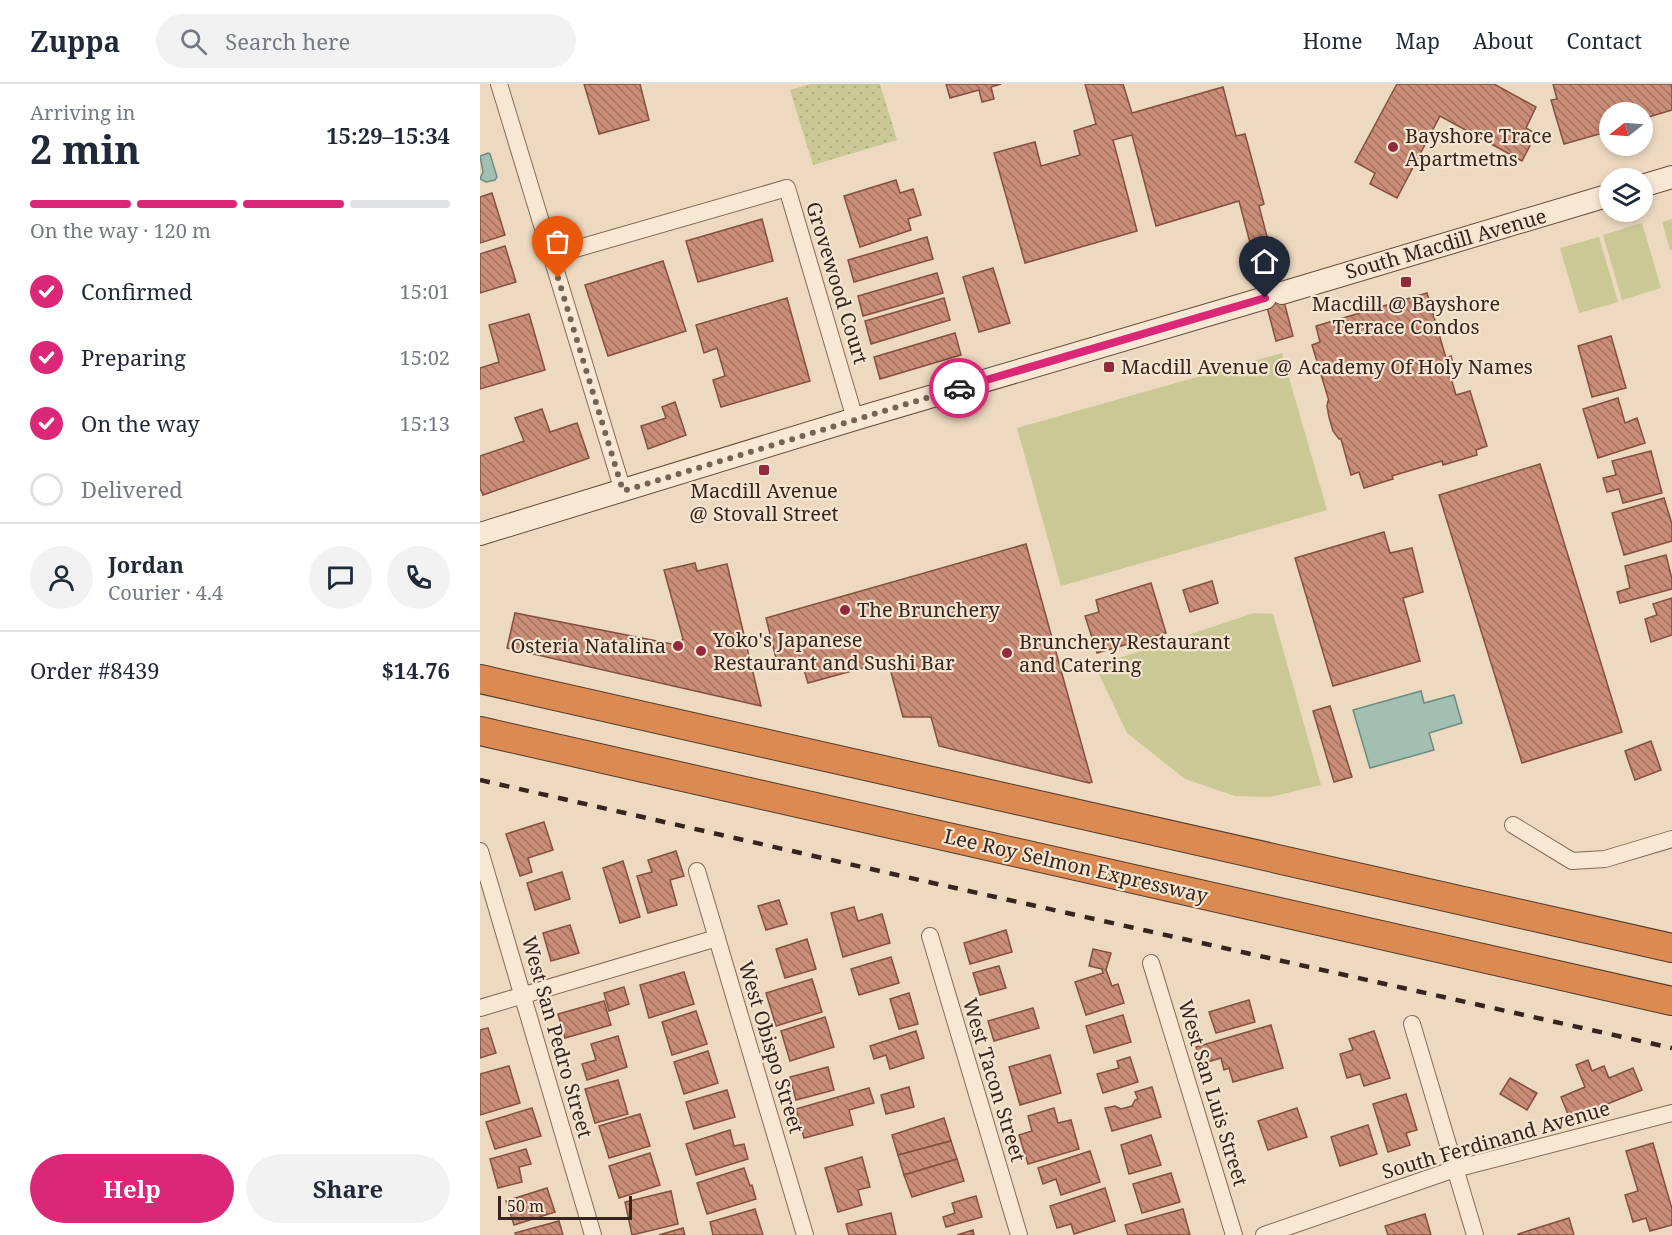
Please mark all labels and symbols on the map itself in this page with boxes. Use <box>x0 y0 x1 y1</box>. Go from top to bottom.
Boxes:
north arrow <box>1599 102 1653 156</box>
place label: Bayshore Trace Apartmetns <box>1405 122 1552 172</box>
marker: Bayshore Trace Apartmetns <box>1386 140 1400 154</box>
street label: Grovewood Court <box>800 198 875 367</box>
street label: South Macdill Avenue <box>1342 202 1549 285</box>
pin <box>532 216 583 278</box>
pin <box>1239 236 1290 298</box>
marker: Macdill @ Bayshore Terrace Condos <box>1399 275 1413 289</box>
place label: Macdill @ Bayshore Terrace Condos <box>1312 290 1500 340</box>
place label: Macdill Avenue @ Academy Of Holy Names <box>1121 353 1533 380</box>
courier <box>929 358 989 418</box>
marker: Macdill Avenue @ Academy Of Holy Names <box>1102 360 1116 374</box>
marker: Macdill Avenue @ Stovall Street <box>757 463 771 477</box>
place label: Macdill Avenue @ Stovall Street <box>689 477 839 527</box>
place label: The Brunchery <box>857 596 1001 623</box>
marker: The Brunchery <box>838 603 852 617</box>
place label: Yoko's Japanese Restaurant and Sushi Bar <box>712 626 955 676</box>
place label: Brunchery Restaurant and Catering <box>1019 628 1230 678</box>
place label: Osteria Natalina <box>511 632 666 659</box>
marker: Osteria Natalina <box>671 639 685 653</box>
marker: Yoko's Japanese Restaurant and Sushi Bar <box>694 644 708 658</box>
marker: Brunchery Restaurant and Catering <box>1000 646 1014 660</box>
street label: Lee Roy Selmon Expressway <box>942 822 1211 909</box>
street label: West San Pedro Street <box>516 933 599 1141</box>
street label: West Obispo Street <box>732 957 811 1136</box>
street label: West Tacon Street <box>957 995 1032 1165</box>
street label: West San Luis Street <box>1172 996 1255 1189</box>
street label: South Ferdinand Avenue <box>1379 1094 1613 1185</box>
scale bar <box>498 1193 632 1220</box>

